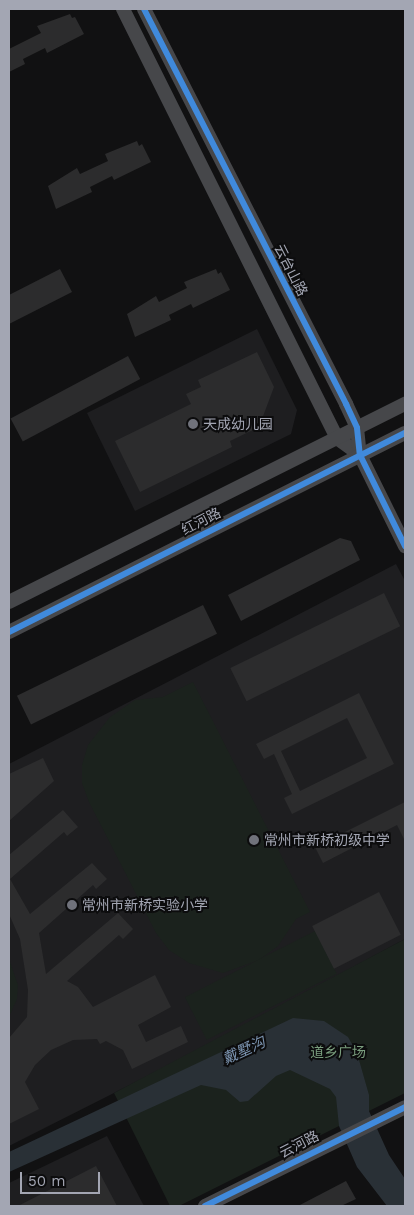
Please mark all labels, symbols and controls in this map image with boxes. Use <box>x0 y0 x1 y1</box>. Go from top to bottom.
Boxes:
street label: 云台山路 <box>271 241 311 299</box>
place label: 天成幼儿园 <box>203 416 273 432</box>
marker: 天成幼儿园 <box>187 418 199 430</box>
street label: 红河路 <box>178 504 224 538</box>
place label: 常州市新桥初级中学 <box>264 832 390 848</box>
marker: 常州市新桥初级中学 <box>248 834 260 846</box>
place label: 常州市新桥实验小学 <box>82 897 208 913</box>
marker: 常州市新桥实验小学 <box>66 899 78 911</box>
water label: 戴墅沟 <box>220 1033 268 1069</box>
park label: 道乡广场 <box>310 1044 366 1060</box>
street label: 云河路 <box>276 1127 322 1161</box>
scale bar <box>22 1162 102 1194</box>
text: 50 m <box>28 1172 65 1190</box>

